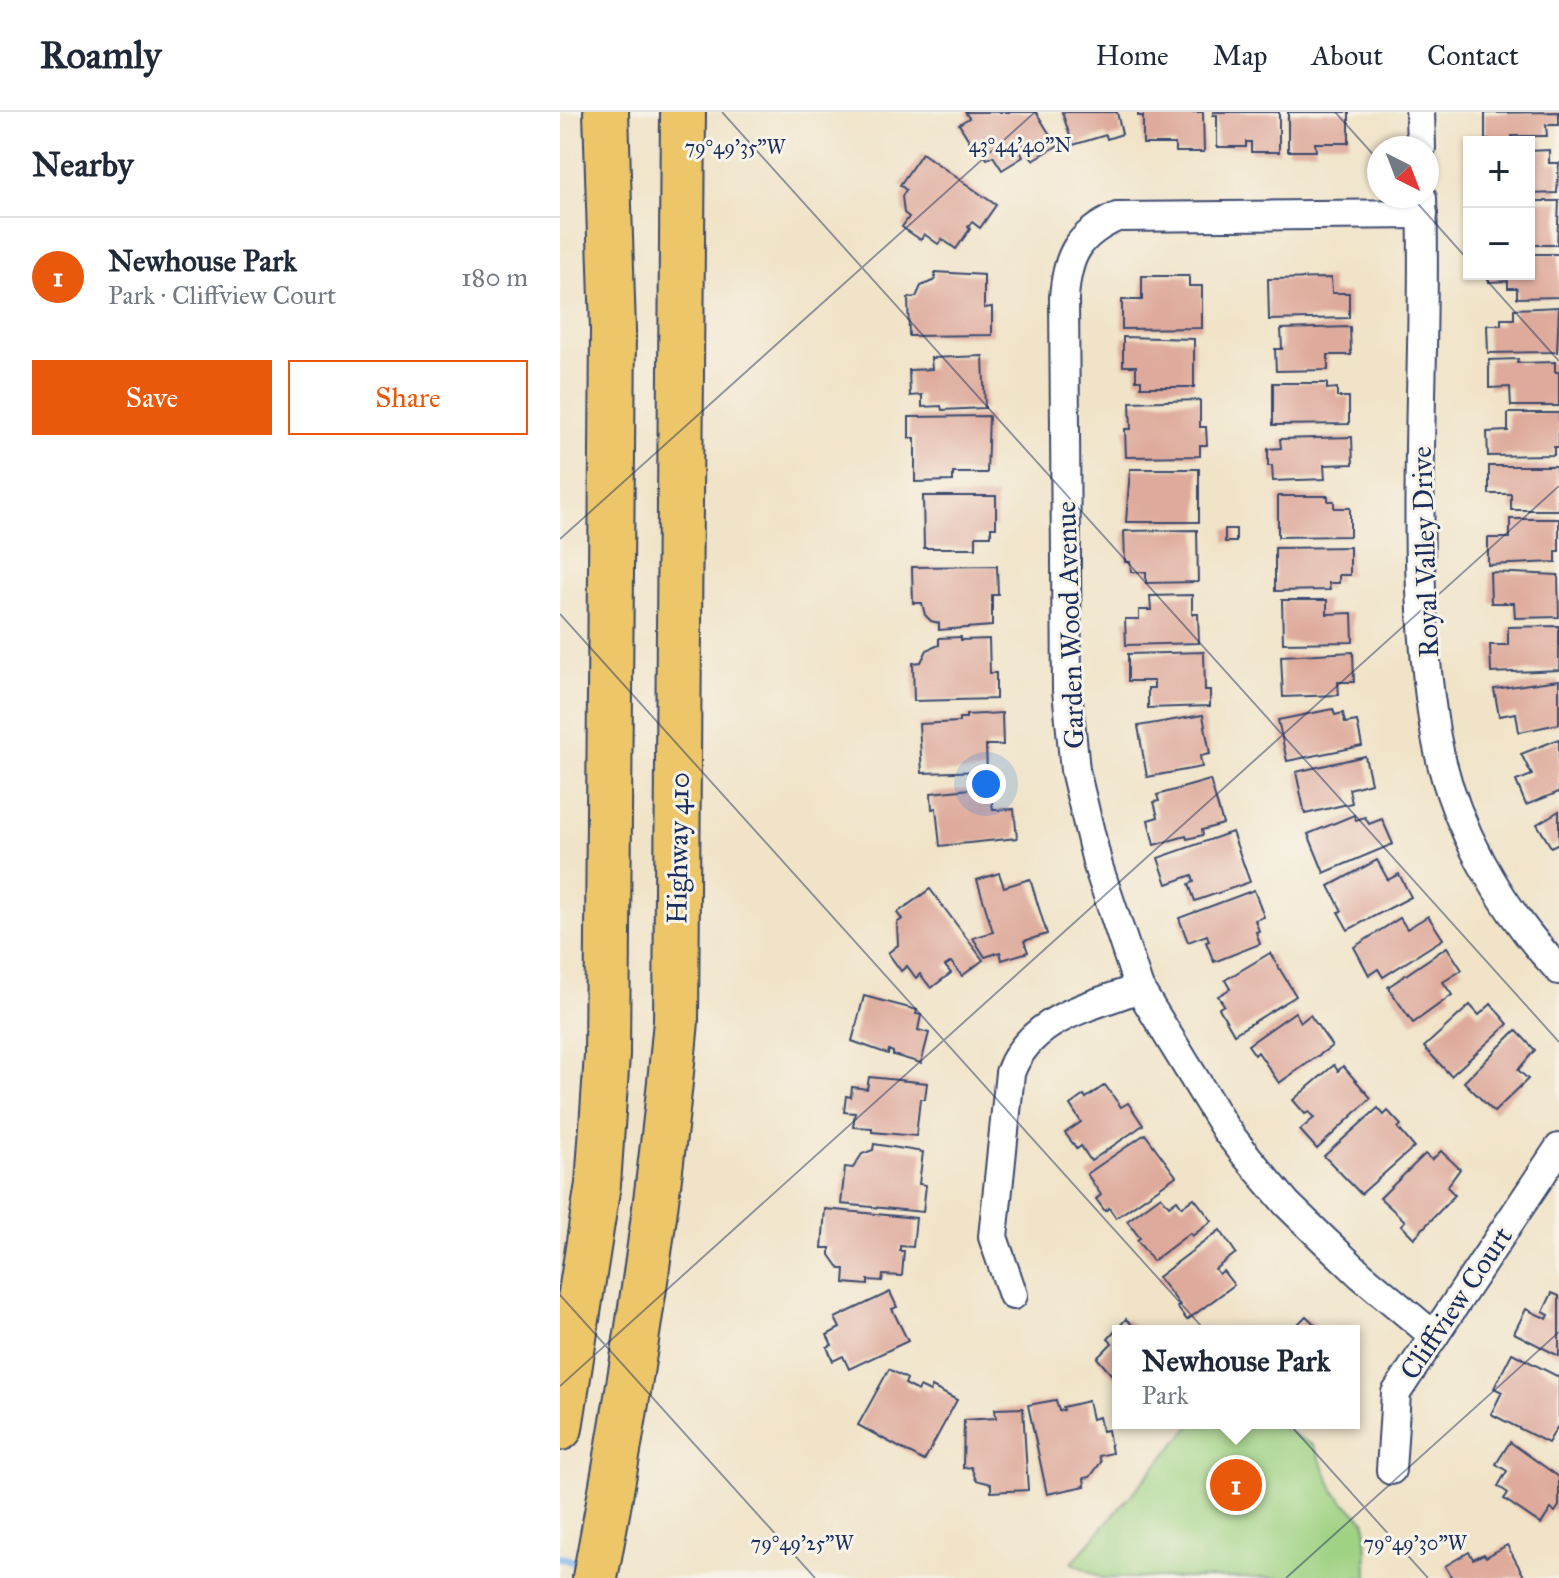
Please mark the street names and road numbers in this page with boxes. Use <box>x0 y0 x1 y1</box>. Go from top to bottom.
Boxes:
street label: Royal Valley Drive <box>1404 446 1446 658</box>
street label: Garden Wood Avenue <box>1048 501 1092 749</box>
street label: Highway 410 <box>659 772 697 924</box>
street label: Cliffview Court <box>1392 1220 1520 1386</box>

